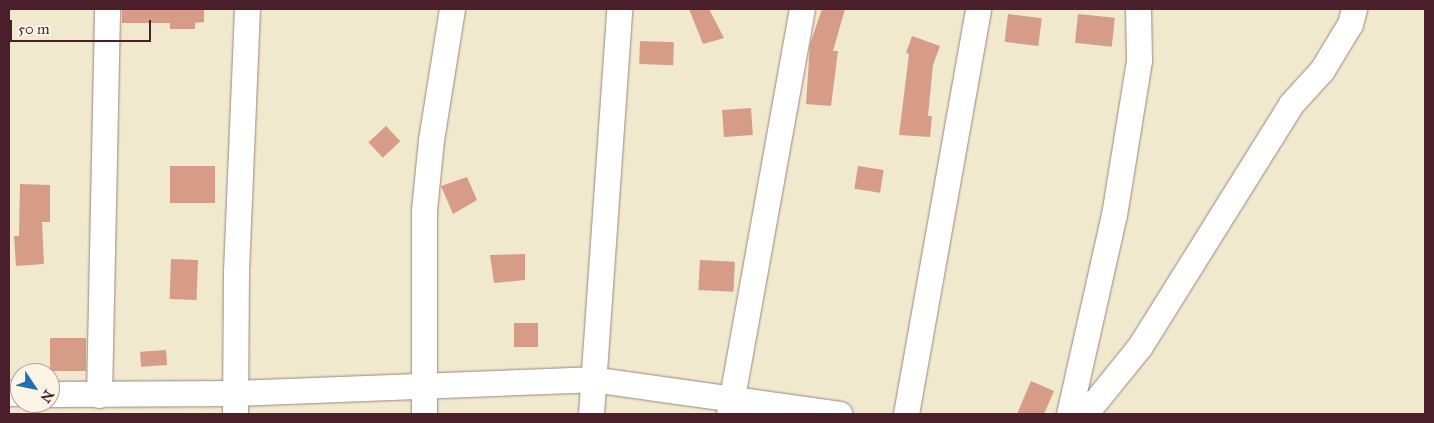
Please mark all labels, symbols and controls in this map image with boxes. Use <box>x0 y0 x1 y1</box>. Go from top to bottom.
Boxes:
scale bar <box>12 10 154 42</box>
text: 50 m <box>18 20 50 38</box>
north arrow <box>10 363 60 413</box>
text: N <box>37 386 57 406</box>

